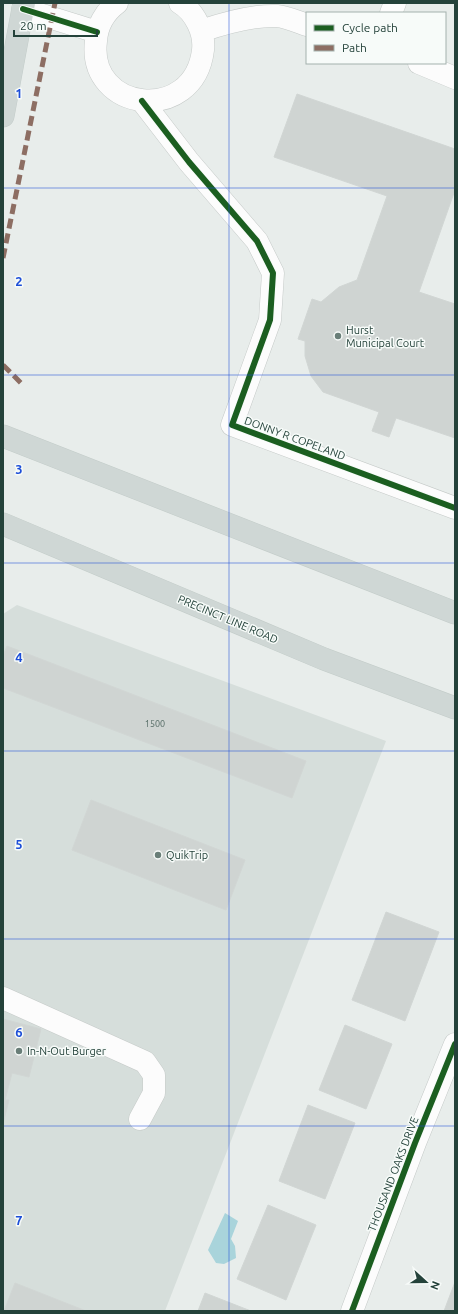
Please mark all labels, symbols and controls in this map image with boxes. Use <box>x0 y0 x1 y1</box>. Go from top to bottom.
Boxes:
scale bar <box>14 12 97 38</box>
legend <box>306 12 446 64</box>
text: 20 m <box>20 19 47 32</box>
text: Cycle path <box>342 21 398 34</box>
text: Path <box>342 41 367 54</box>
text: 1 <box>15 86 23 100</box>
text: 2 <box>15 274 23 288</box>
place label: Hurst Municipal Court <box>346 324 425 349</box>
marker: Hurst Municipal Court <box>333 331 343 341</box>
street label: DONNY R COPELAND <box>243 414 347 462</box>
text: 3 <box>15 462 23 476</box>
street label: PRECINCT LINE ROAD <box>176 592 280 646</box>
text: 4 <box>15 650 23 664</box>
house number: 1500 <box>145 719 165 729</box>
text: 5 <box>15 837 23 851</box>
place label: QuikTrip <box>166 849 208 861</box>
marker: QuikTrip <box>153 850 163 860</box>
text: 6 <box>15 1025 23 1039</box>
place label: In-N-Out Burger <box>27 1045 107 1057</box>
marker: In-N-Out Burger <box>14 1046 24 1056</box>
street label: THOUSAND OAKS DRIVE <box>366 1115 420 1233</box>
text: 7 <box>15 1213 23 1227</box>
north arrow <box>406 1262 446 1302</box>
text: N <box>428 1280 442 1292</box>

